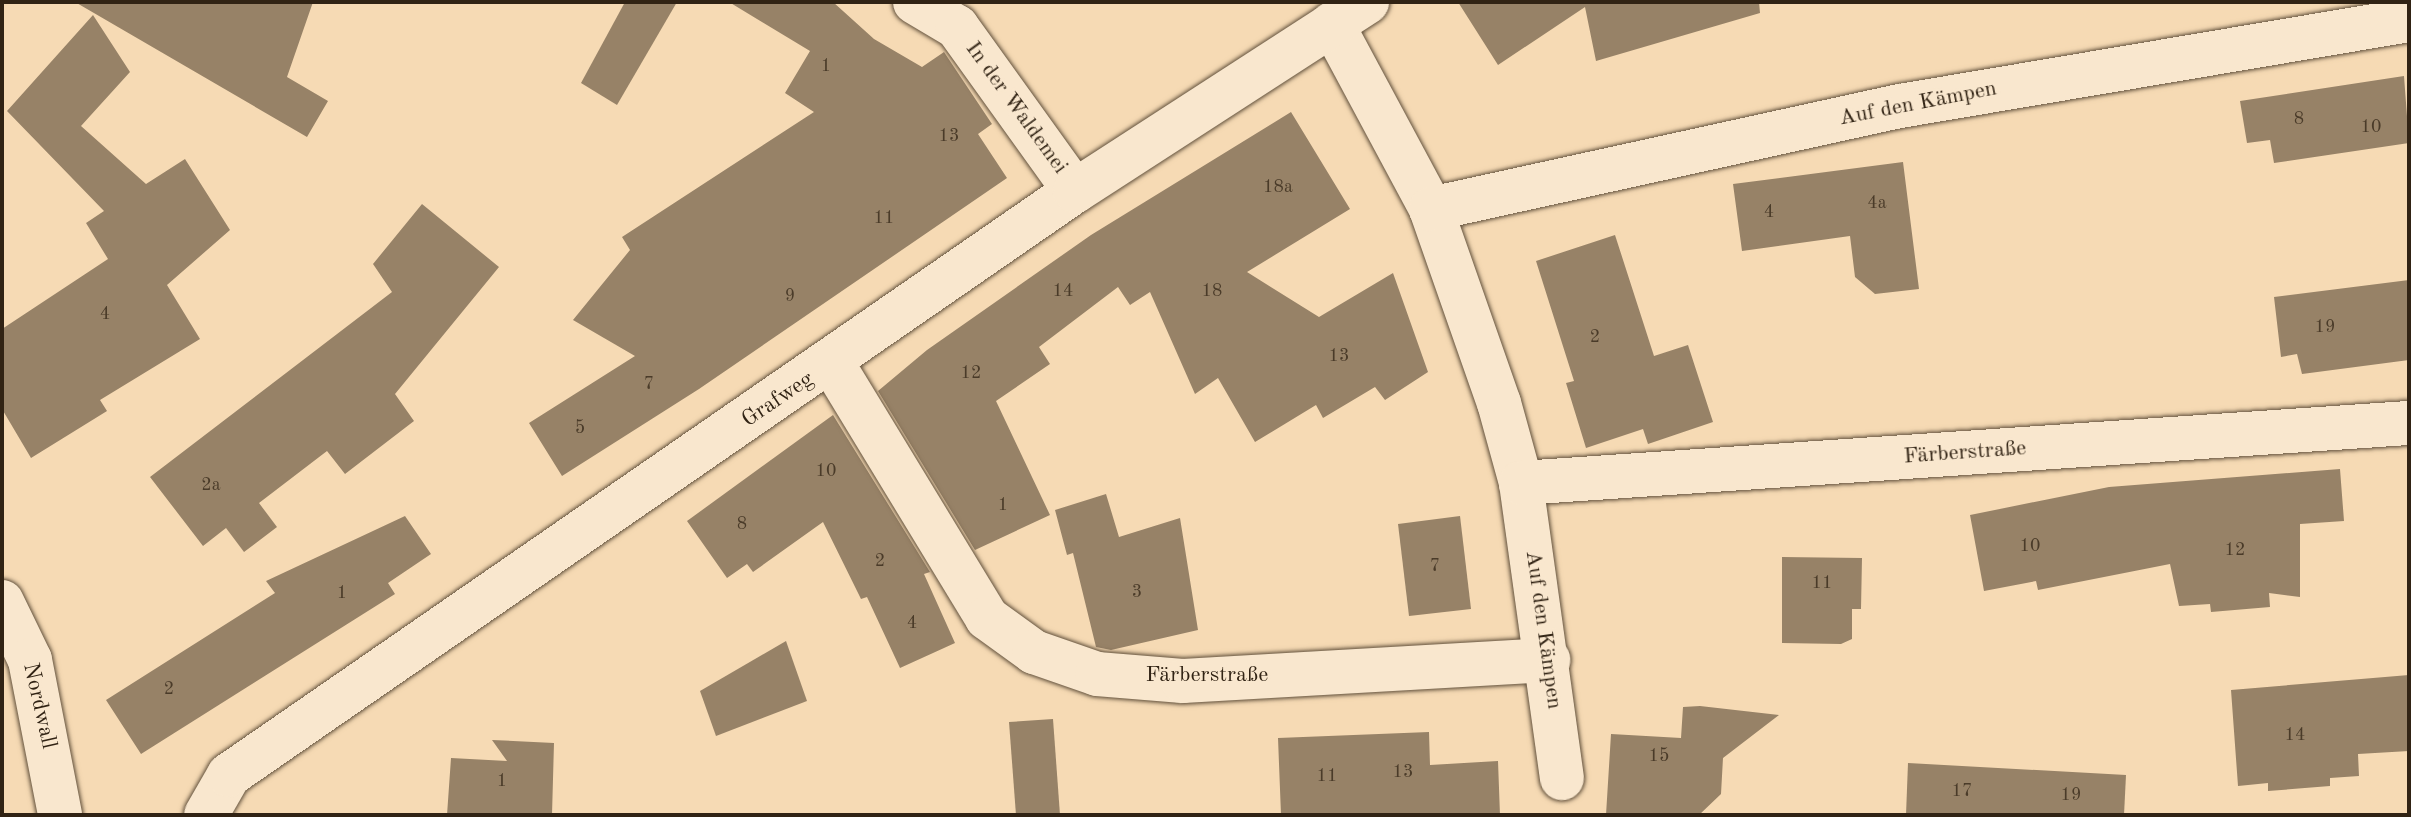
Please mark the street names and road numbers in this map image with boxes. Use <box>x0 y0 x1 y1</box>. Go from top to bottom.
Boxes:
street label: In der Waldemei <box>959 37 1073 179</box>
street label: Auf den Kämpen <box>1837 76 1999 132</box>
street label: Grafweg <box>737 366 819 434</box>
street label: Färberstraße <box>1903 436 2027 470</box>
street label: Auf den Kämpen <box>1519 549 1567 711</box>
street label: Nordwall <box>16 660 62 752</box>
street label: Färberstraße <box>1146 663 1268 689</box>

